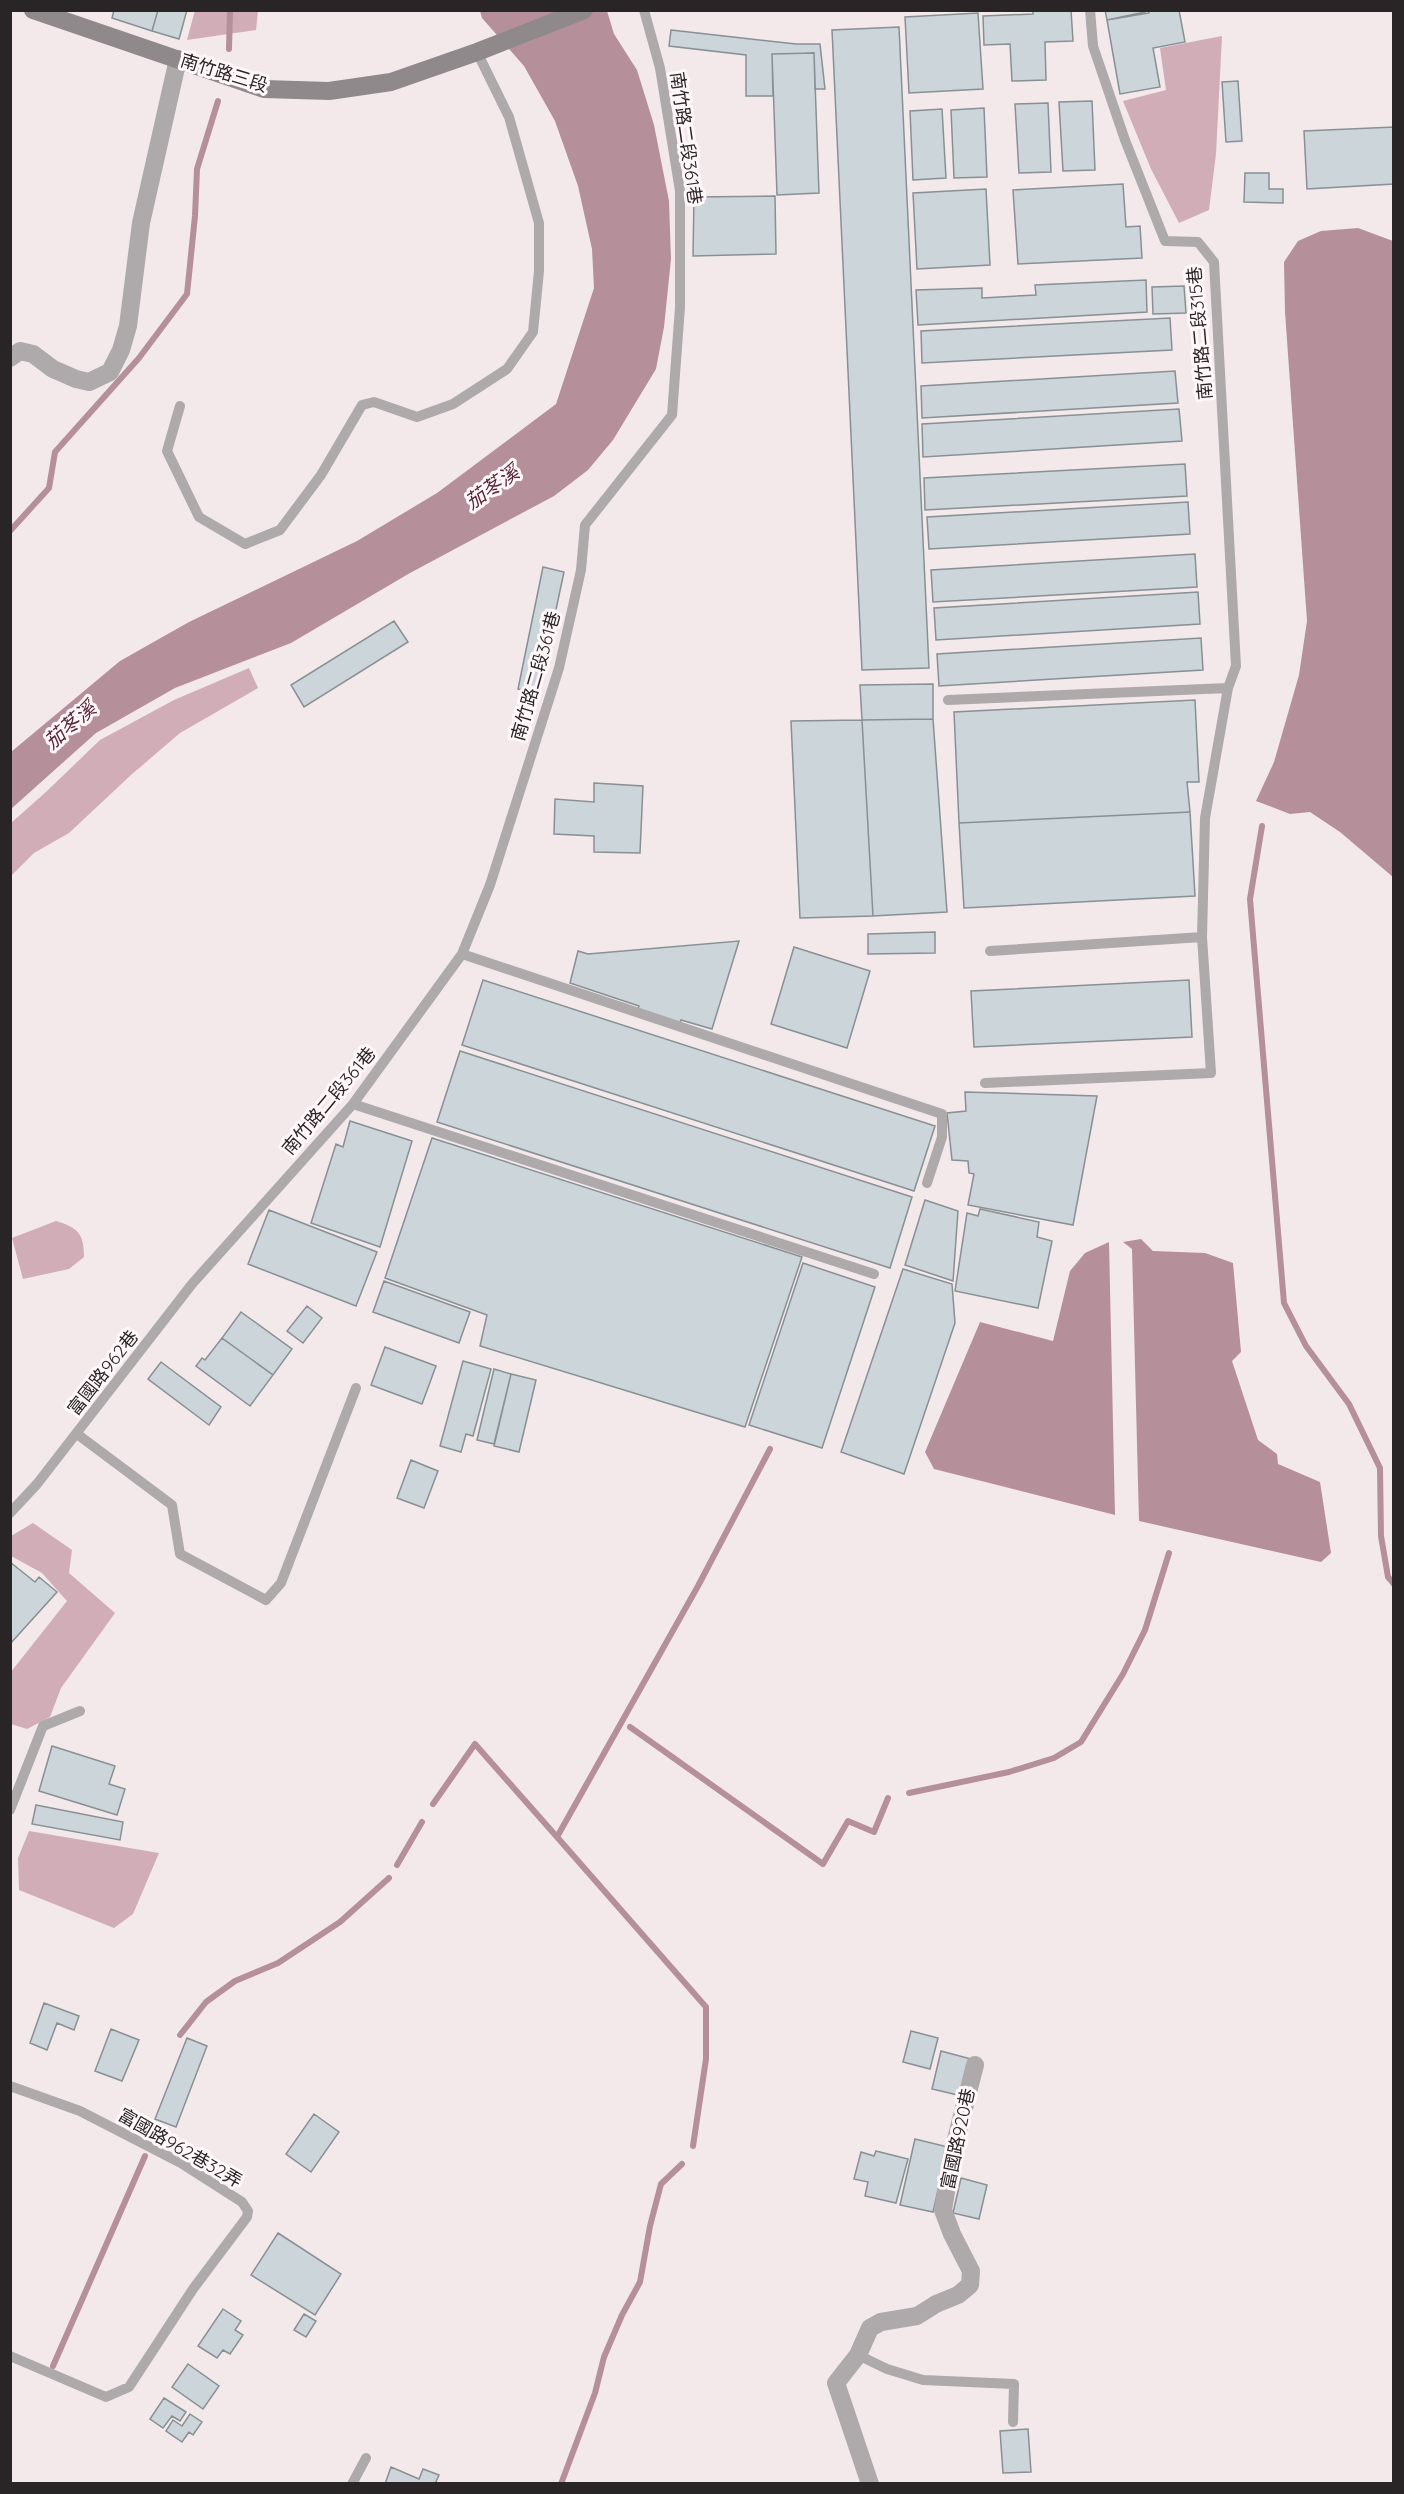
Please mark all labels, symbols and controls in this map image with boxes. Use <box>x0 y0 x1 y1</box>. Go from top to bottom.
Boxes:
street label: 南竹路三段 <box>178 48 271 97</box>
street label: 南竹路二段361巷 <box>666 70 707 206</box>
street label: 南竹路二段315巷 <box>1182 265 1217 401</box>
water label: 茄苳溪 <box>460 457 526 514</box>
street label: 南竹路二段361巷 <box>506 608 565 743</box>
water label: 茄苳溪 <box>39 694 103 754</box>
street label: 南竹路二段361巷 <box>277 1042 380 1159</box>
street label: 富國路962巷 <box>62 1326 143 1420</box>
street label: 富國路920巷 <box>936 2086 979 2192</box>
street label: 富國路962巷32弄 <box>114 2103 246 2192</box>

